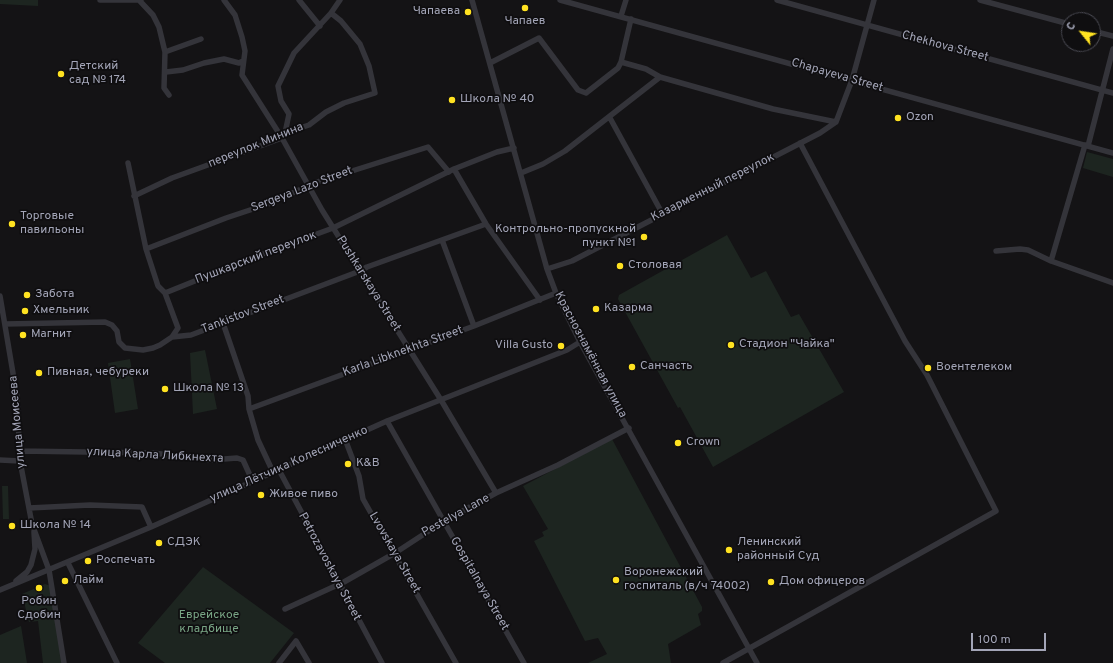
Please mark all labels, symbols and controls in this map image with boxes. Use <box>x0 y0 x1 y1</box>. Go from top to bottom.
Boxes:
marker: Чапаев <box>520 3 530 13</box>
place label: Чапаева <box>413 5 460 19</box>
marker: Чапаева <box>463 7 473 17</box>
north arrow <box>1061 12 1101 52</box>
place label: Чапаев <box>505 15 545 29</box>
text: С <box>1064 20 1079 33</box>
street label: Chekhova Street <box>900 29 990 65</box>
street label: Chapayeva Street <box>789 56 885 96</box>
place label: Детский сад № 174 <box>69 60 126 88</box>
marker: Детский сад № 174 <box>56 69 66 79</box>
place label: Школа № 40 <box>460 93 535 107</box>
marker: Школа № 40 <box>447 95 457 105</box>
place label: Ozon <box>906 111 934 125</box>
marker: Ozon <box>893 113 903 123</box>
street label: переулок Минина <box>206 120 306 172</box>
street label: Казарменный переулок <box>649 151 777 225</box>
street label: Sergeya Lazo Street <box>249 164 355 216</box>
place label: Торговые павильоны <box>20 210 84 238</box>
marker: Торговые павильоны <box>7 219 17 229</box>
place label: Контрольно-пропускной пункт №1 <box>495 223 636 251</box>
street label: Пушкарский переулок <box>193 228 319 288</box>
marker: Контрольно-пропускной пункт №1 <box>639 232 649 242</box>
street label: Pushkarskaya Street <box>333 234 403 334</box>
place label: Столовая <box>628 259 682 273</box>
marker: Столовая <box>615 261 625 271</box>
place label: Забота <box>35 288 74 302</box>
marker: Забота <box>22 290 32 300</box>
street label: Краснознамённая улица <box>551 290 629 420</box>
street label: Tankistov Street <box>200 293 286 337</box>
place label: Казарма <box>604 302 652 316</box>
place label: Хмельник <box>33 304 90 318</box>
marker: Казарма <box>591 304 601 314</box>
marker: Хмельник <box>20 306 30 316</box>
street label: Karla Libknekhta Street <box>341 324 465 380</box>
place label: Магнит <box>31 328 72 342</box>
marker: Магнит <box>18 330 28 340</box>
place label: Стадион "Чайка" <box>739 338 835 352</box>
place label: Villa Gusto <box>495 339 553 353</box>
marker: Стадион "Чайка" <box>726 340 736 350</box>
marker: Villa Gusto <box>556 341 566 351</box>
place label: Санчасть <box>640 360 693 374</box>
place label: Воентелеком <box>936 361 1012 375</box>
marker: Санчасть <box>627 362 637 372</box>
marker: Воентелеком <box>923 363 933 373</box>
place label: Пивная, чебуреки <box>47 366 149 380</box>
marker: Пивная, чебуреки <box>34 368 44 378</box>
street label: улица Моисеева <box>7 375 29 469</box>
place label: Школа № 13 <box>173 382 244 396</box>
marker: Школа № 13 <box>160 384 170 394</box>
street label: улица Лётчика Колесниченко <box>208 424 370 506</box>
place label: Crown <box>686 436 720 450</box>
marker: Crown <box>673 438 683 448</box>
street label: улица Карла Либкнехта <box>86 445 224 467</box>
place label: K&B <box>356 457 380 471</box>
marker: K&B <box>343 459 353 469</box>
place label: Живое пиво <box>269 488 338 502</box>
marker: Живое пиво <box>256 490 266 500</box>
street label: Pestelya Lane <box>420 491 492 541</box>
street label: Lvovskaya Street <box>365 510 423 596</box>
street label: Petrozavoskaya Street <box>294 511 364 623</box>
place label: Школа № 14 <box>20 519 91 533</box>
marker: Школа № 14 <box>7 521 17 531</box>
street label: Gospitalnaya Street <box>446 535 512 633</box>
place label: СДЭК <box>167 536 201 550</box>
place label: Ленинский районный Суд <box>737 536 820 564</box>
marker: СДЭК <box>154 538 164 548</box>
marker: Ленинский районный Суд <box>724 545 734 555</box>
place label: Роспечать <box>96 554 155 568</box>
marker: Роспечать <box>83 556 93 566</box>
place label: Воронежский госпиталь (в/ч 74002) <box>624 566 750 594</box>
place label: Лайм <box>73 574 104 588</box>
marker: Воронежский госпиталь (в/ч 74002) <box>611 575 621 585</box>
place label: Дом офицеров <box>779 575 865 589</box>
marker: Лайм <box>60 576 70 586</box>
marker: Дом офицеров <box>766 577 776 587</box>
marker: Робин Сдобин <box>34 583 44 593</box>
place label: Робин Сдобин <box>17 595 61 623</box>
park label: Еврейское кладбище <box>179 609 239 637</box>
scale bar <box>973 625 1048 651</box>
text: 100 m <box>978 632 1011 648</box>

